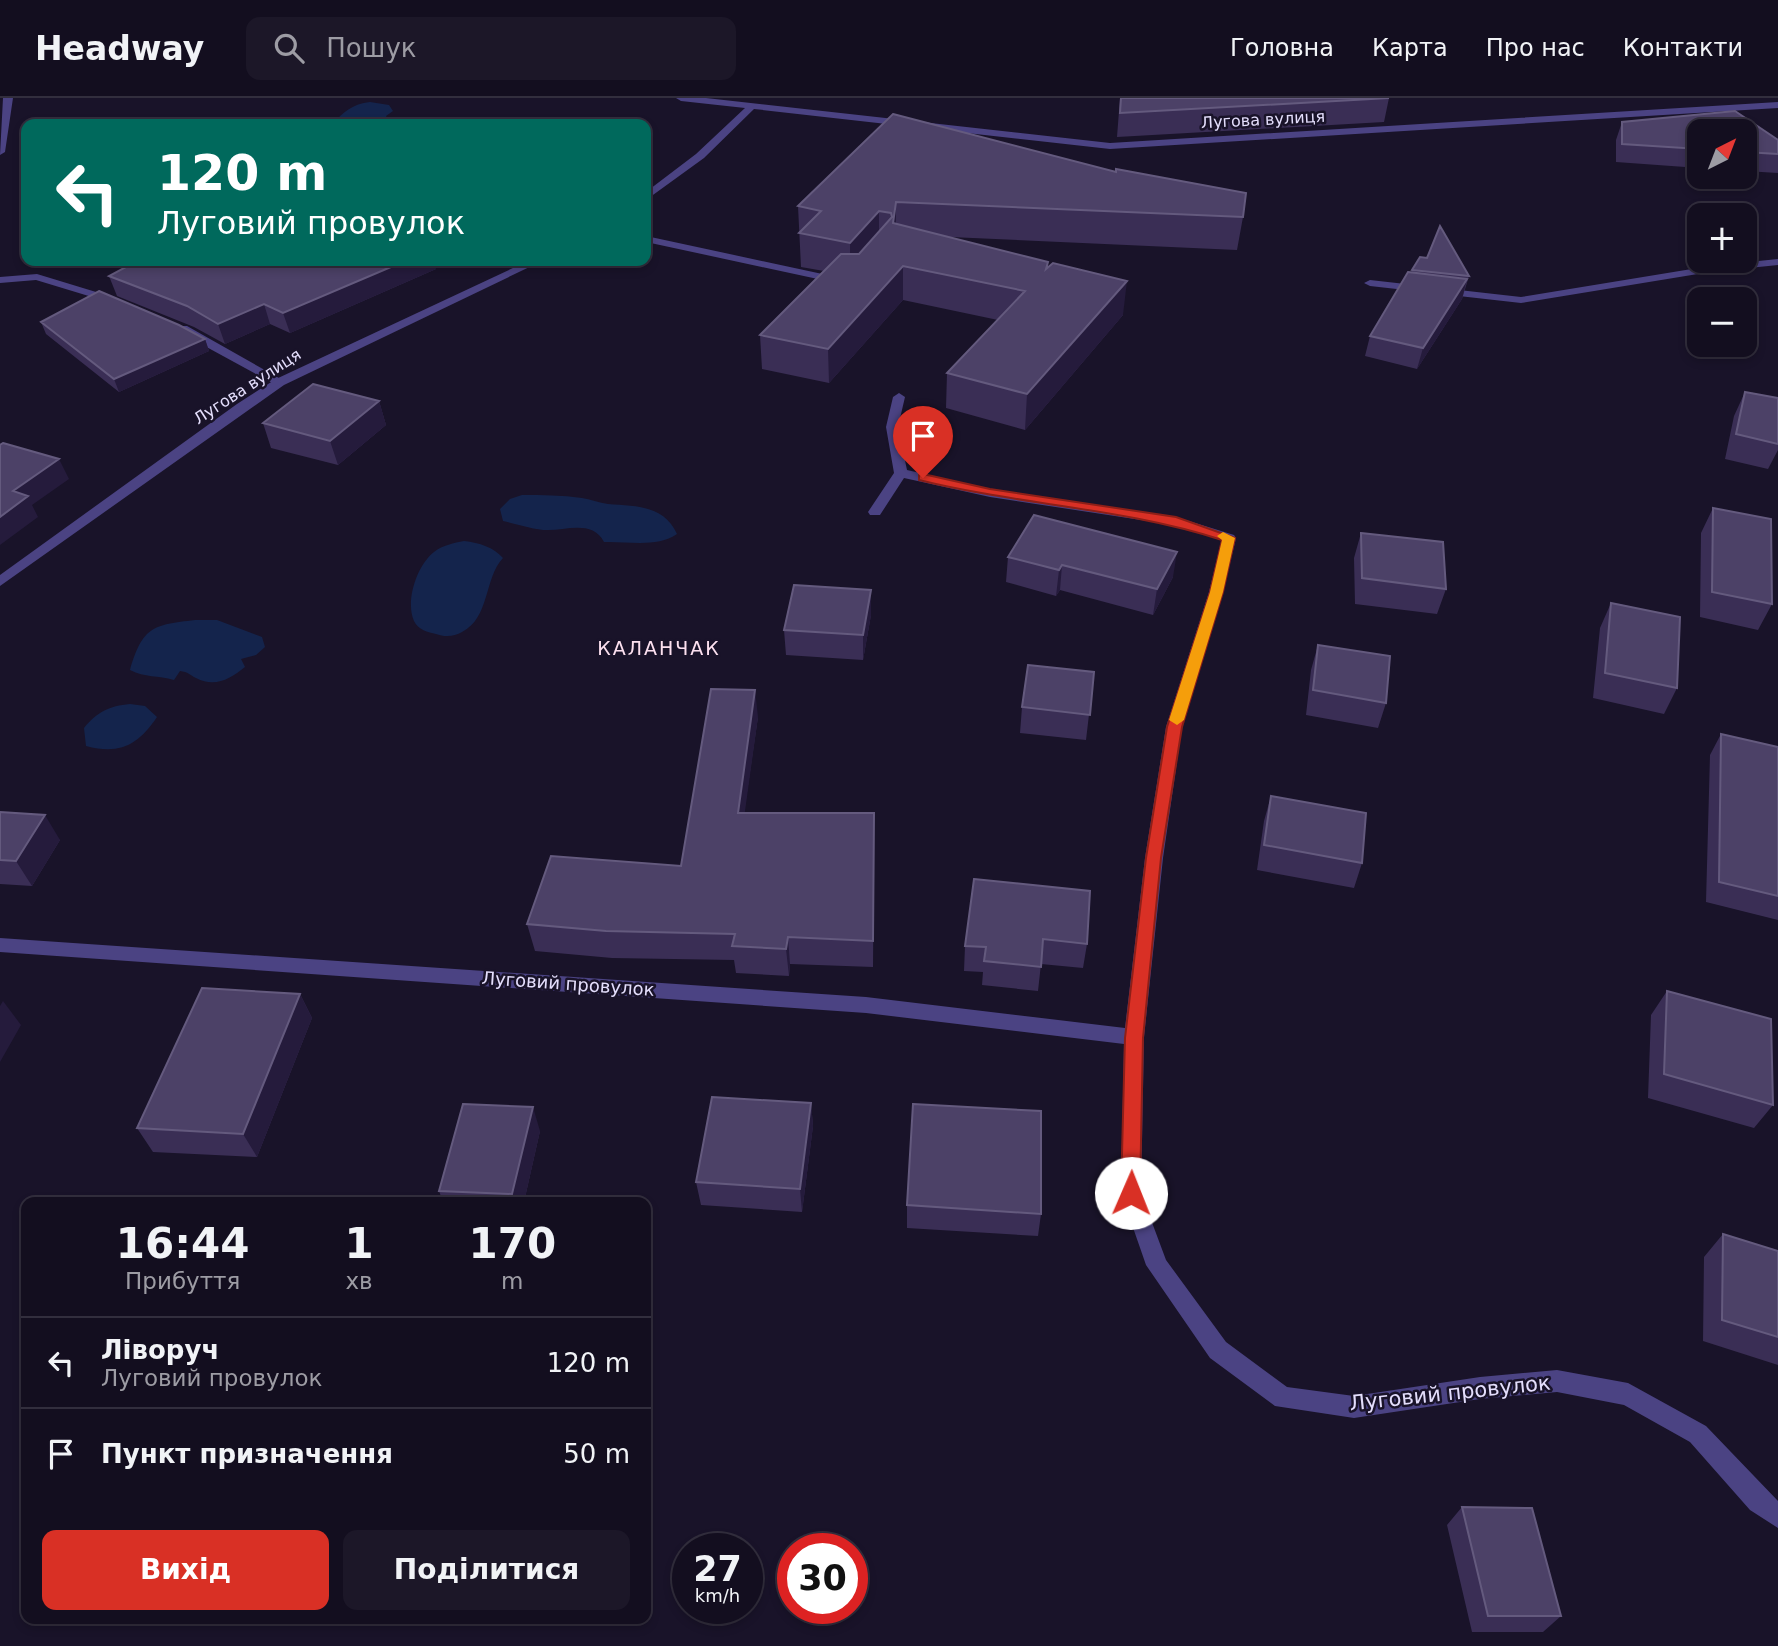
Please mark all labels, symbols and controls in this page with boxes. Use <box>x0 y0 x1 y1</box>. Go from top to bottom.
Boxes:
search box <box>246 17 736 80</box>
text: Headway <box>35 29 204 68</box>
icon: search <box>270 29 308 67</box>
text: Пошук <box>326 33 417 63</box>
text: Головна <box>1230 34 1334 62</box>
text: Карта <box>1372 34 1448 62</box>
text: Про нас <box>1486 34 1585 62</box>
text: Контакти <box>1623 34 1743 62</box>
street label: Лугова вулиця <box>1201 107 1325 132</box>
north arrow <box>1687 119 1757 189</box>
map controls <box>1687 119 1757 357</box>
text: 120 m <box>157 145 327 202</box>
icon: left <box>42 147 133 238</box>
button: + <box>1687 203 1757 273</box>
text: Луговий провулок <box>157 204 465 242</box>
button: − <box>1687 287 1757 357</box>
street label: Лугова вулиця <box>190 345 304 428</box>
pin <box>893 406 953 478</box>
icon: arrive <box>904 417 942 455</box>
district label: КАЛАНЧАК <box>597 637 721 659</box>
street label: Луговий провулок <box>481 967 655 1000</box>
position arrow <box>1094 1156 1168 1230</box>
text: 16:44 <box>116 1219 250 1268</box>
text: 1 <box>344 1219 374 1268</box>
text: 170 <box>468 1219 556 1268</box>
text: Прибуття <box>125 1268 240 1294</box>
text: хв <box>345 1268 373 1294</box>
text: m <box>501 1268 524 1294</box>
text: Ліворуч <box>101 1335 219 1365</box>
icon: left <box>42 1344 80 1382</box>
text: 120 m <box>547 1348 630 1378</box>
text: Луговий провулок <box>101 1365 322 1391</box>
street label: Луговий провулок <box>1348 1371 1552 1415</box>
icon: arrive <box>42 1435 80 1473</box>
text: Пункт призначення <box>101 1439 393 1469</box>
text: 50 m <box>563 1439 630 1469</box>
button: Вихід <box>42 1530 329 1610</box>
button: Поділитися <box>343 1530 630 1610</box>
speed limit sign: 30 <box>777 1533 868 1624</box>
text: 27 <box>693 1549 742 1589</box>
text: km/h <box>695 1585 740 1606</box>

